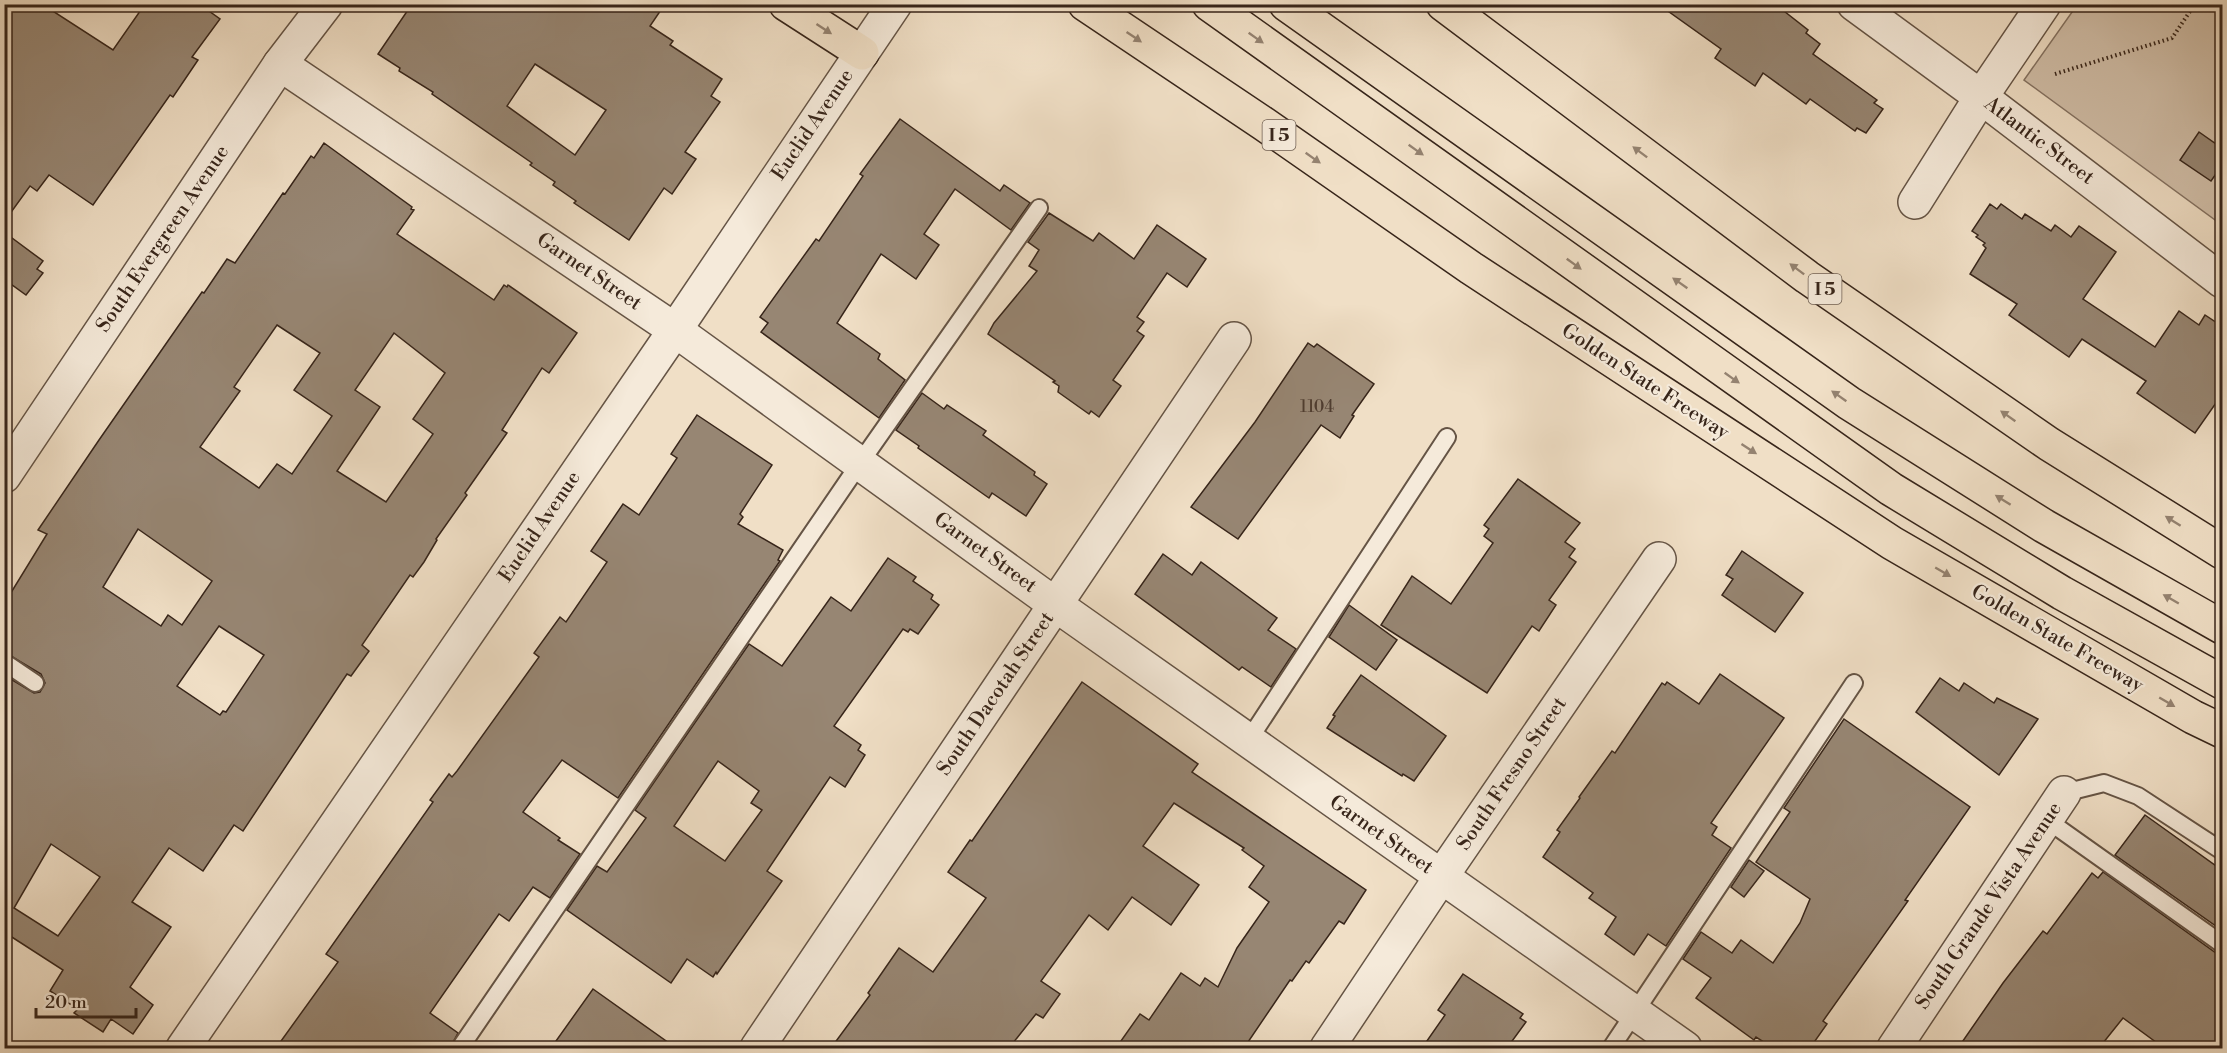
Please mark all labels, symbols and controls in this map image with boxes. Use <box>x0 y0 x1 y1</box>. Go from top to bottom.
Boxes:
one-way arrow <box>816 23 832 34</box>
one-way arrow <box>1126 31 1142 42</box>
one-way arrow <box>1248 32 1264 44</box>
street label: Euclid Avenue <box>767 64 859 186</box>
street label: Atlantic Street <box>1978 91 2099 190</box>
road number: I 5 <box>1262 120 1296 150</box>
street label: South Evergreen Avenue <box>91 141 235 337</box>
one-way arrow <box>1407 144 1423 156</box>
one-way arrow <box>1633 146 1649 158</box>
one-way arrow <box>1304 152 1320 164</box>
street label: Garnet Street <box>532 228 646 316</box>
one-way arrow <box>1566 258 1582 270</box>
one-way arrow <box>1789 263 1804 275</box>
road number: I 5 <box>1808 274 1842 304</box>
one-way arrow <box>1672 277 1688 289</box>
street label: Golden State Freeway <box>1557 318 1734 446</box>
one-way arrow <box>1724 372 1740 384</box>
one-way arrow <box>1831 390 1847 402</box>
house number: 1104 <box>1300 397 1334 417</box>
one-way arrow <box>2001 410 2017 422</box>
one-way arrow <box>1740 443 1756 455</box>
street label: Euclid Avenue <box>494 466 586 588</box>
one-way arrow <box>1995 495 2011 506</box>
street label: Garnet Street <box>929 507 1041 599</box>
one-way arrow <box>2165 515 2181 526</box>
one-way arrow <box>1935 567 1951 578</box>
street label: Golden State Freeway <box>1966 579 2148 699</box>
one-way arrow <box>2162 594 2179 604</box>
street label: South Dacotah Street <box>932 607 1060 781</box>
street label: South Fresno Street <box>1451 693 1573 855</box>
one-way arrow <box>2158 696 2175 706</box>
street label: Garnet Street <box>1324 790 1438 880</box>
street label: South Grande Vista Avenue <box>1910 798 2068 1014</box>
scale bar <box>36 981 136 1019</box>
text: 20 m <box>45 991 87 1014</box>

